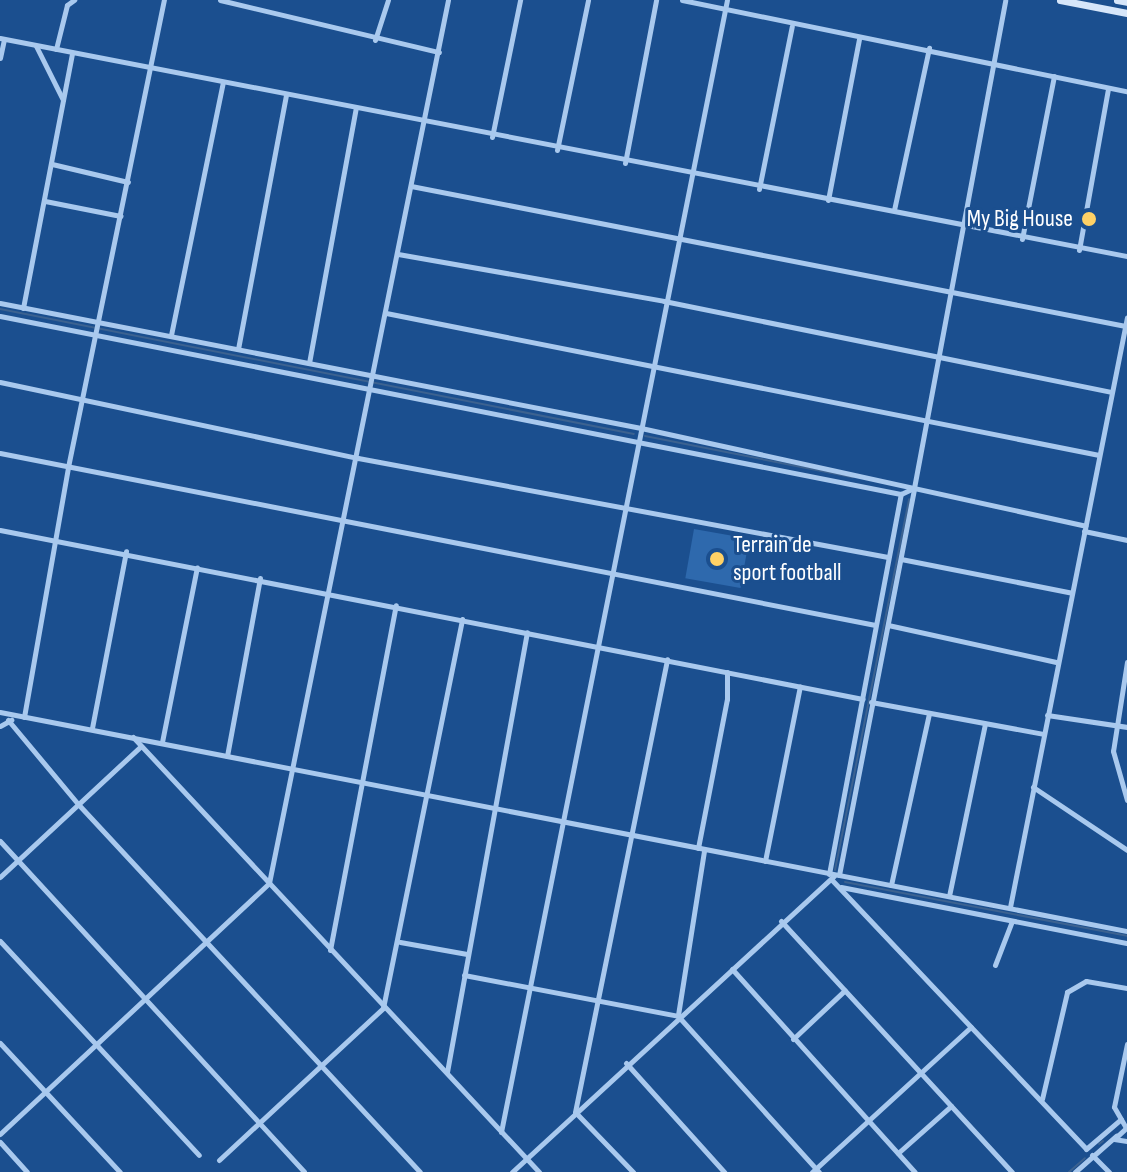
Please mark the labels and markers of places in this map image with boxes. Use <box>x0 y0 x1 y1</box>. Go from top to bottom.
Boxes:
place label: My Big House <box>967 205 1073 233</box>
marker: My Big House <box>1080 210 1098 228</box>
place label: Terrain de sport football <box>733 531 842 587</box>
marker: Terrain de sport football <box>708 550 726 568</box>

